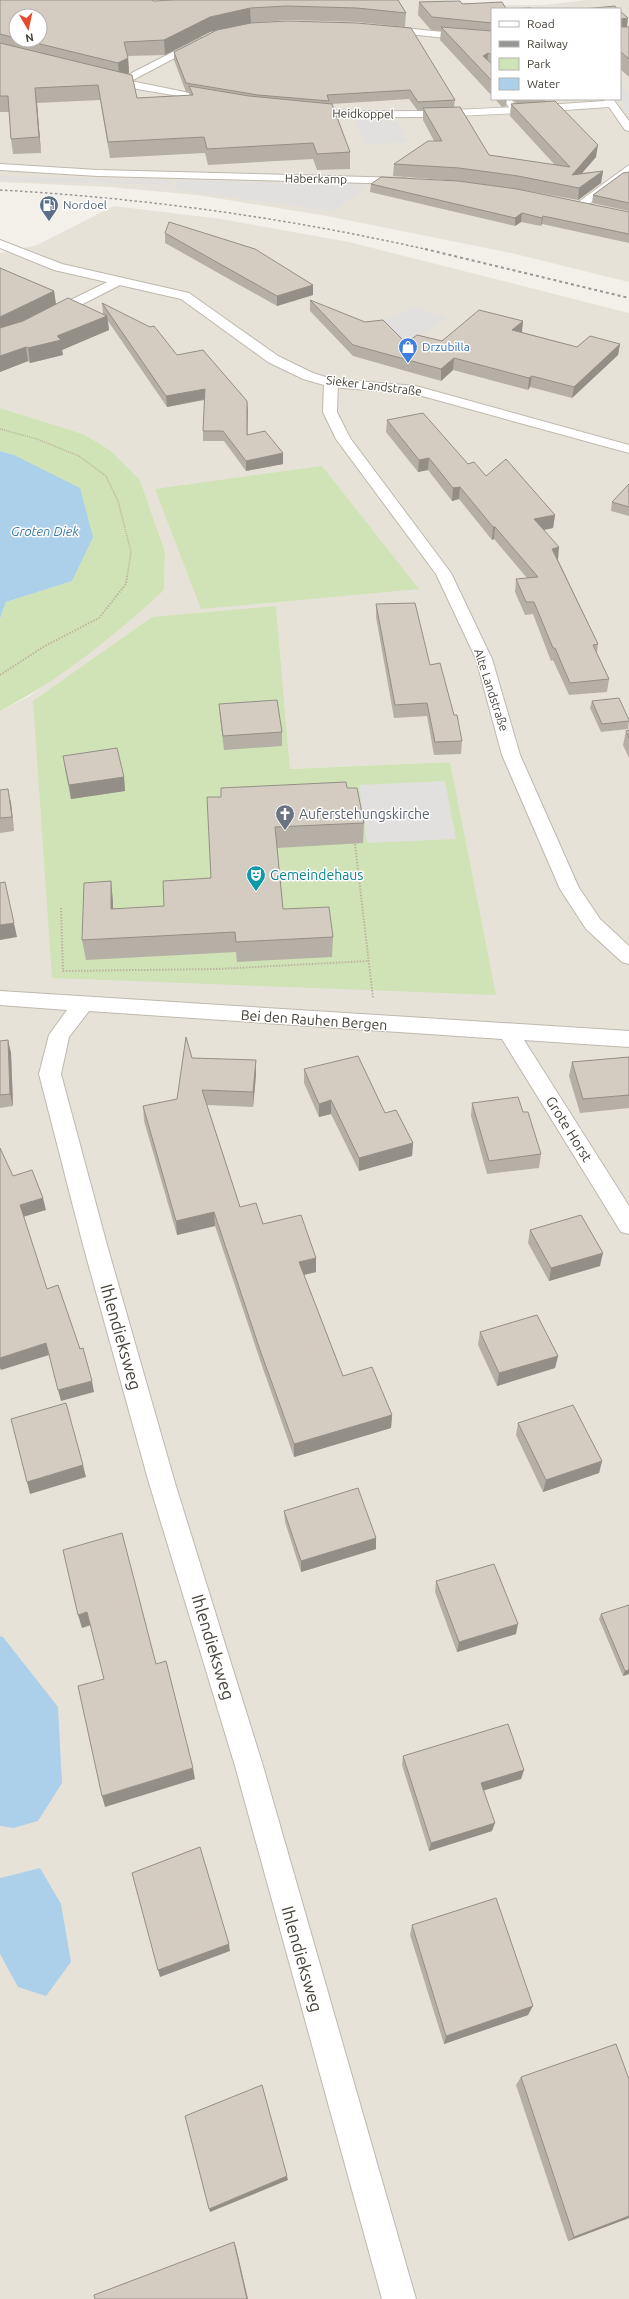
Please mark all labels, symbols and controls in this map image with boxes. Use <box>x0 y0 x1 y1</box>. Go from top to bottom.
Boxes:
north arrow <box>8 8 48 48</box>
legend <box>491 8 621 100</box>
text: Road <box>527 17 555 30</box>
text: N <box>25 31 35 44</box>
text: Railway <box>527 37 568 50</box>
text: Park <box>527 57 551 70</box>
text: Water <box>527 77 560 90</box>
street label: Heidkoppel <box>332 106 394 121</box>
street label: Haberkamp <box>285 171 347 186</box>
fuel station icon: Nordoel <box>38 194 60 222</box>
place label: Nordoel <box>63 198 107 211</box>
shop icon: Drzubilla <box>397 336 419 364</box>
place label: Drzubilla <box>422 340 470 353</box>
street label: Sieker Landstraße <box>325 373 423 398</box>
water label: Groten Diek <box>11 524 79 538</box>
street label: Alte Landstraße <box>472 647 511 733</box>
church icon: Auferstehungskirche <box>274 803 296 831</box>
place label: Auferstehungskirche <box>299 806 430 822</box>
theatre icon: Gemeindehaus <box>245 864 267 892</box>
place label: Gemeindehaus <box>270 867 363 883</box>
street label: Bei den Rauhen Bergen <box>240 1007 388 1033</box>
street label: Grote Horst <box>543 1093 596 1165</box>
street label: Ihlendieksweg <box>97 1282 146 1392</box>
street label: Ihlendieksweg <box>188 1592 239 1702</box>
street label: Ihlendieksweg <box>278 1904 327 2014</box>

